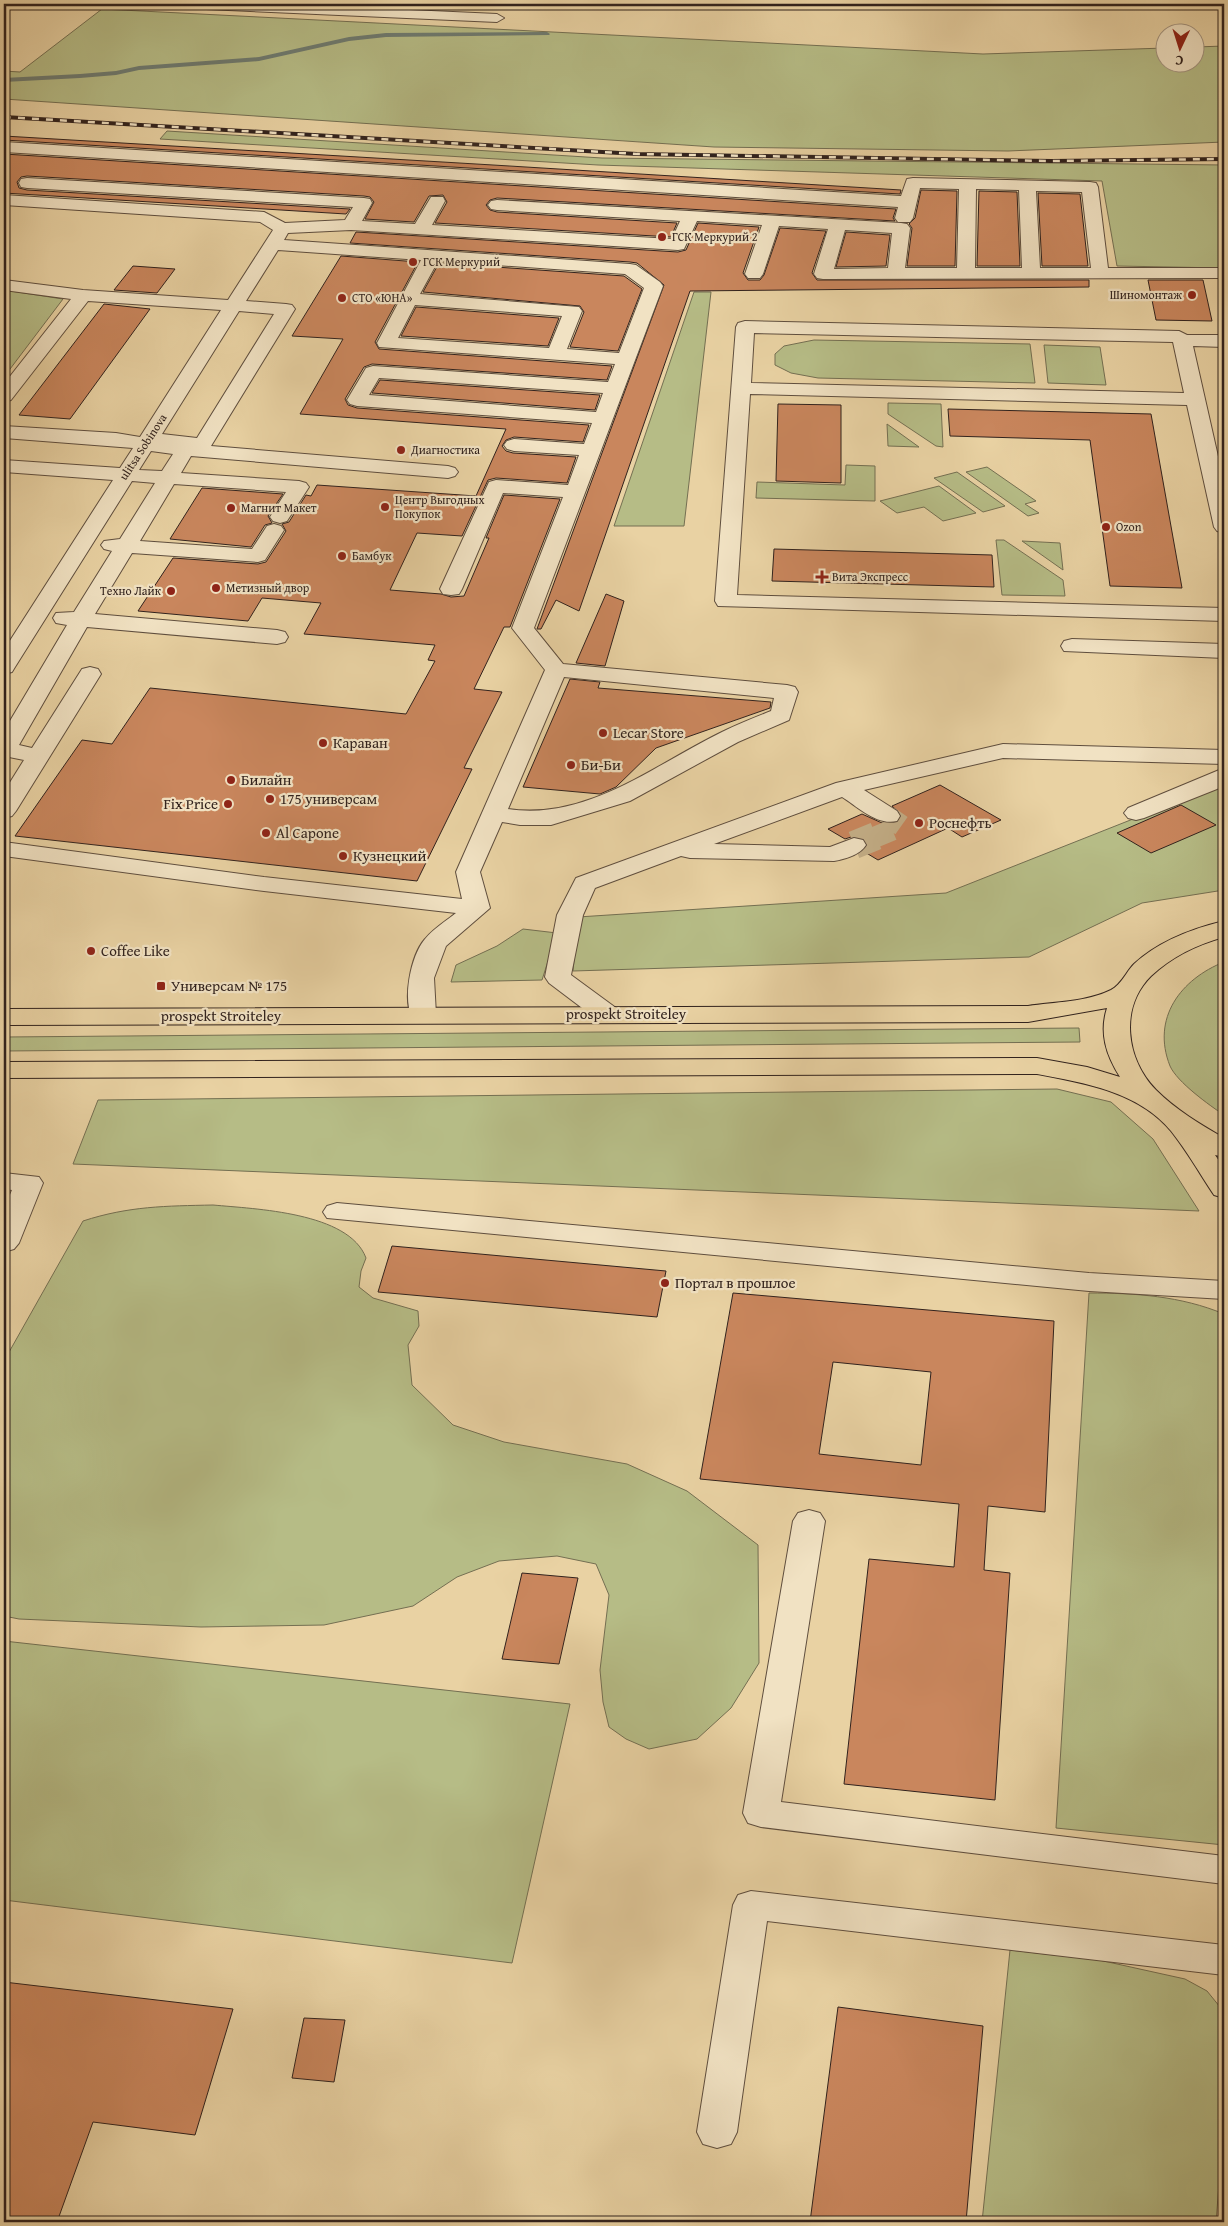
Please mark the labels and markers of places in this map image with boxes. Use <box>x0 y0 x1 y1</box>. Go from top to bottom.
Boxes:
place label: ГСК Меркурий 2 <box>672 228 758 245</box>
marker: ГСК Меркурий 2 <box>656 231 668 243</box>
place label: ГСК Меркурий <box>423 253 500 270</box>
marker: ГСК Меркурий <box>407 256 419 268</box>
place label: Шиномонтаж <box>1110 286 1182 303</box>
place label: СТО «ЮНА» <box>352 289 413 306</box>
marker: Шиномонтаж <box>1186 289 1198 301</box>
marker: СТО «ЮНА» <box>336 292 348 304</box>
place label: Диагностика <box>410 441 480 458</box>
marker: Диагностика <box>395 444 407 456</box>
place label: Центр Выгодных Покупок <box>395 491 486 522</box>
place label: Магнит Макет <box>241 499 317 516</box>
marker: Центр Выгодных Покупок <box>379 501 391 513</box>
marker: Магнит Макет <box>225 502 237 514</box>
place label: Ozon <box>1116 518 1142 535</box>
marker: Ozon <box>1100 521 1112 533</box>
place label: Бамбук <box>352 547 392 564</box>
marker: Бамбук <box>336 550 348 562</box>
place label: Вита Экспресс <box>832 568 909 585</box>
marker: Вита Экспресс <box>816 571 828 583</box>
place label: Метизный двор <box>226 579 310 596</box>
place label: Техно Лайк <box>100 582 162 599</box>
marker: Метизный двор <box>210 582 222 594</box>
marker: Техно Лайк <box>165 585 177 597</box>
place label: Lecar Store <box>613 722 684 743</box>
marker: Lecar Store <box>597 727 609 739</box>
place label: Караван <box>333 732 388 753</box>
marker: Караван <box>317 737 329 749</box>
place label: Би-Би <box>581 754 621 775</box>
marker: Би-Би <box>565 759 577 771</box>
place label: Билайн <box>241 769 292 790</box>
marker: Билайн <box>225 774 237 786</box>
place label: 175 универсам <box>280 788 377 809</box>
place label: Fix Price <box>163 793 218 814</box>
marker: 175 универсам <box>264 793 276 805</box>
marker: Fix Price <box>222 798 234 810</box>
place label: Роснефть <box>929 812 992 833</box>
marker: Роснефть <box>913 817 925 829</box>
place label: Al Capone <box>276 822 339 843</box>
marker: Al Capone <box>260 827 272 839</box>
place label: Кузнецкий <box>353 845 426 866</box>
marker: Кузнецкий <box>337 850 349 862</box>
place label: Coffee Like <box>101 940 170 961</box>
marker: Coffee Like <box>85 945 97 957</box>
place label: Универсам № 175 <box>171 975 287 996</box>
marker: Универсам № 175 <box>155 980 167 992</box>
place label: Портал в прошлое <box>675 1272 795 1293</box>
marker: Портал в прошлое <box>659 1277 671 1289</box>

